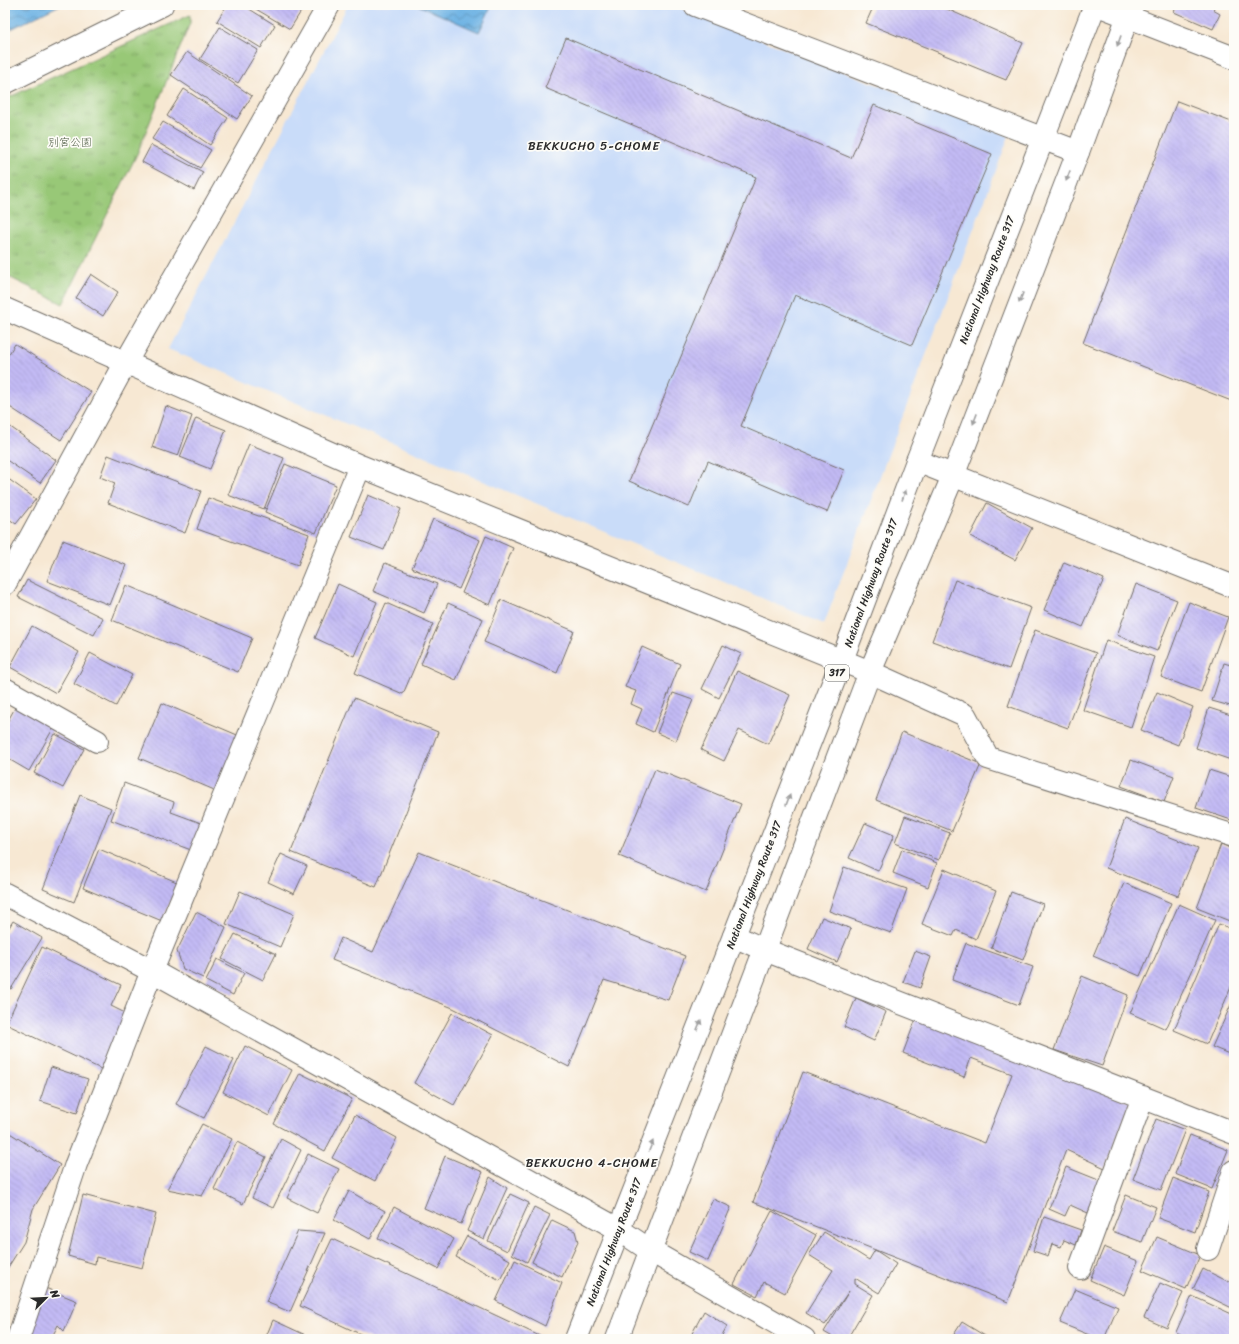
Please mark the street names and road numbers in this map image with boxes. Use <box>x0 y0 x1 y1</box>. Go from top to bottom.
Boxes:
street label: National Highway Route 317 <box>954 212 1020 347</box>
street label: National Highway Route 317 <box>839 515 903 650</box>
road number: 317 <box>825 665 849 681</box>
street label: National Highway Route 317 <box>721 817 787 952</box>
street label: National Highway Route 317 <box>581 1174 647 1309</box>

